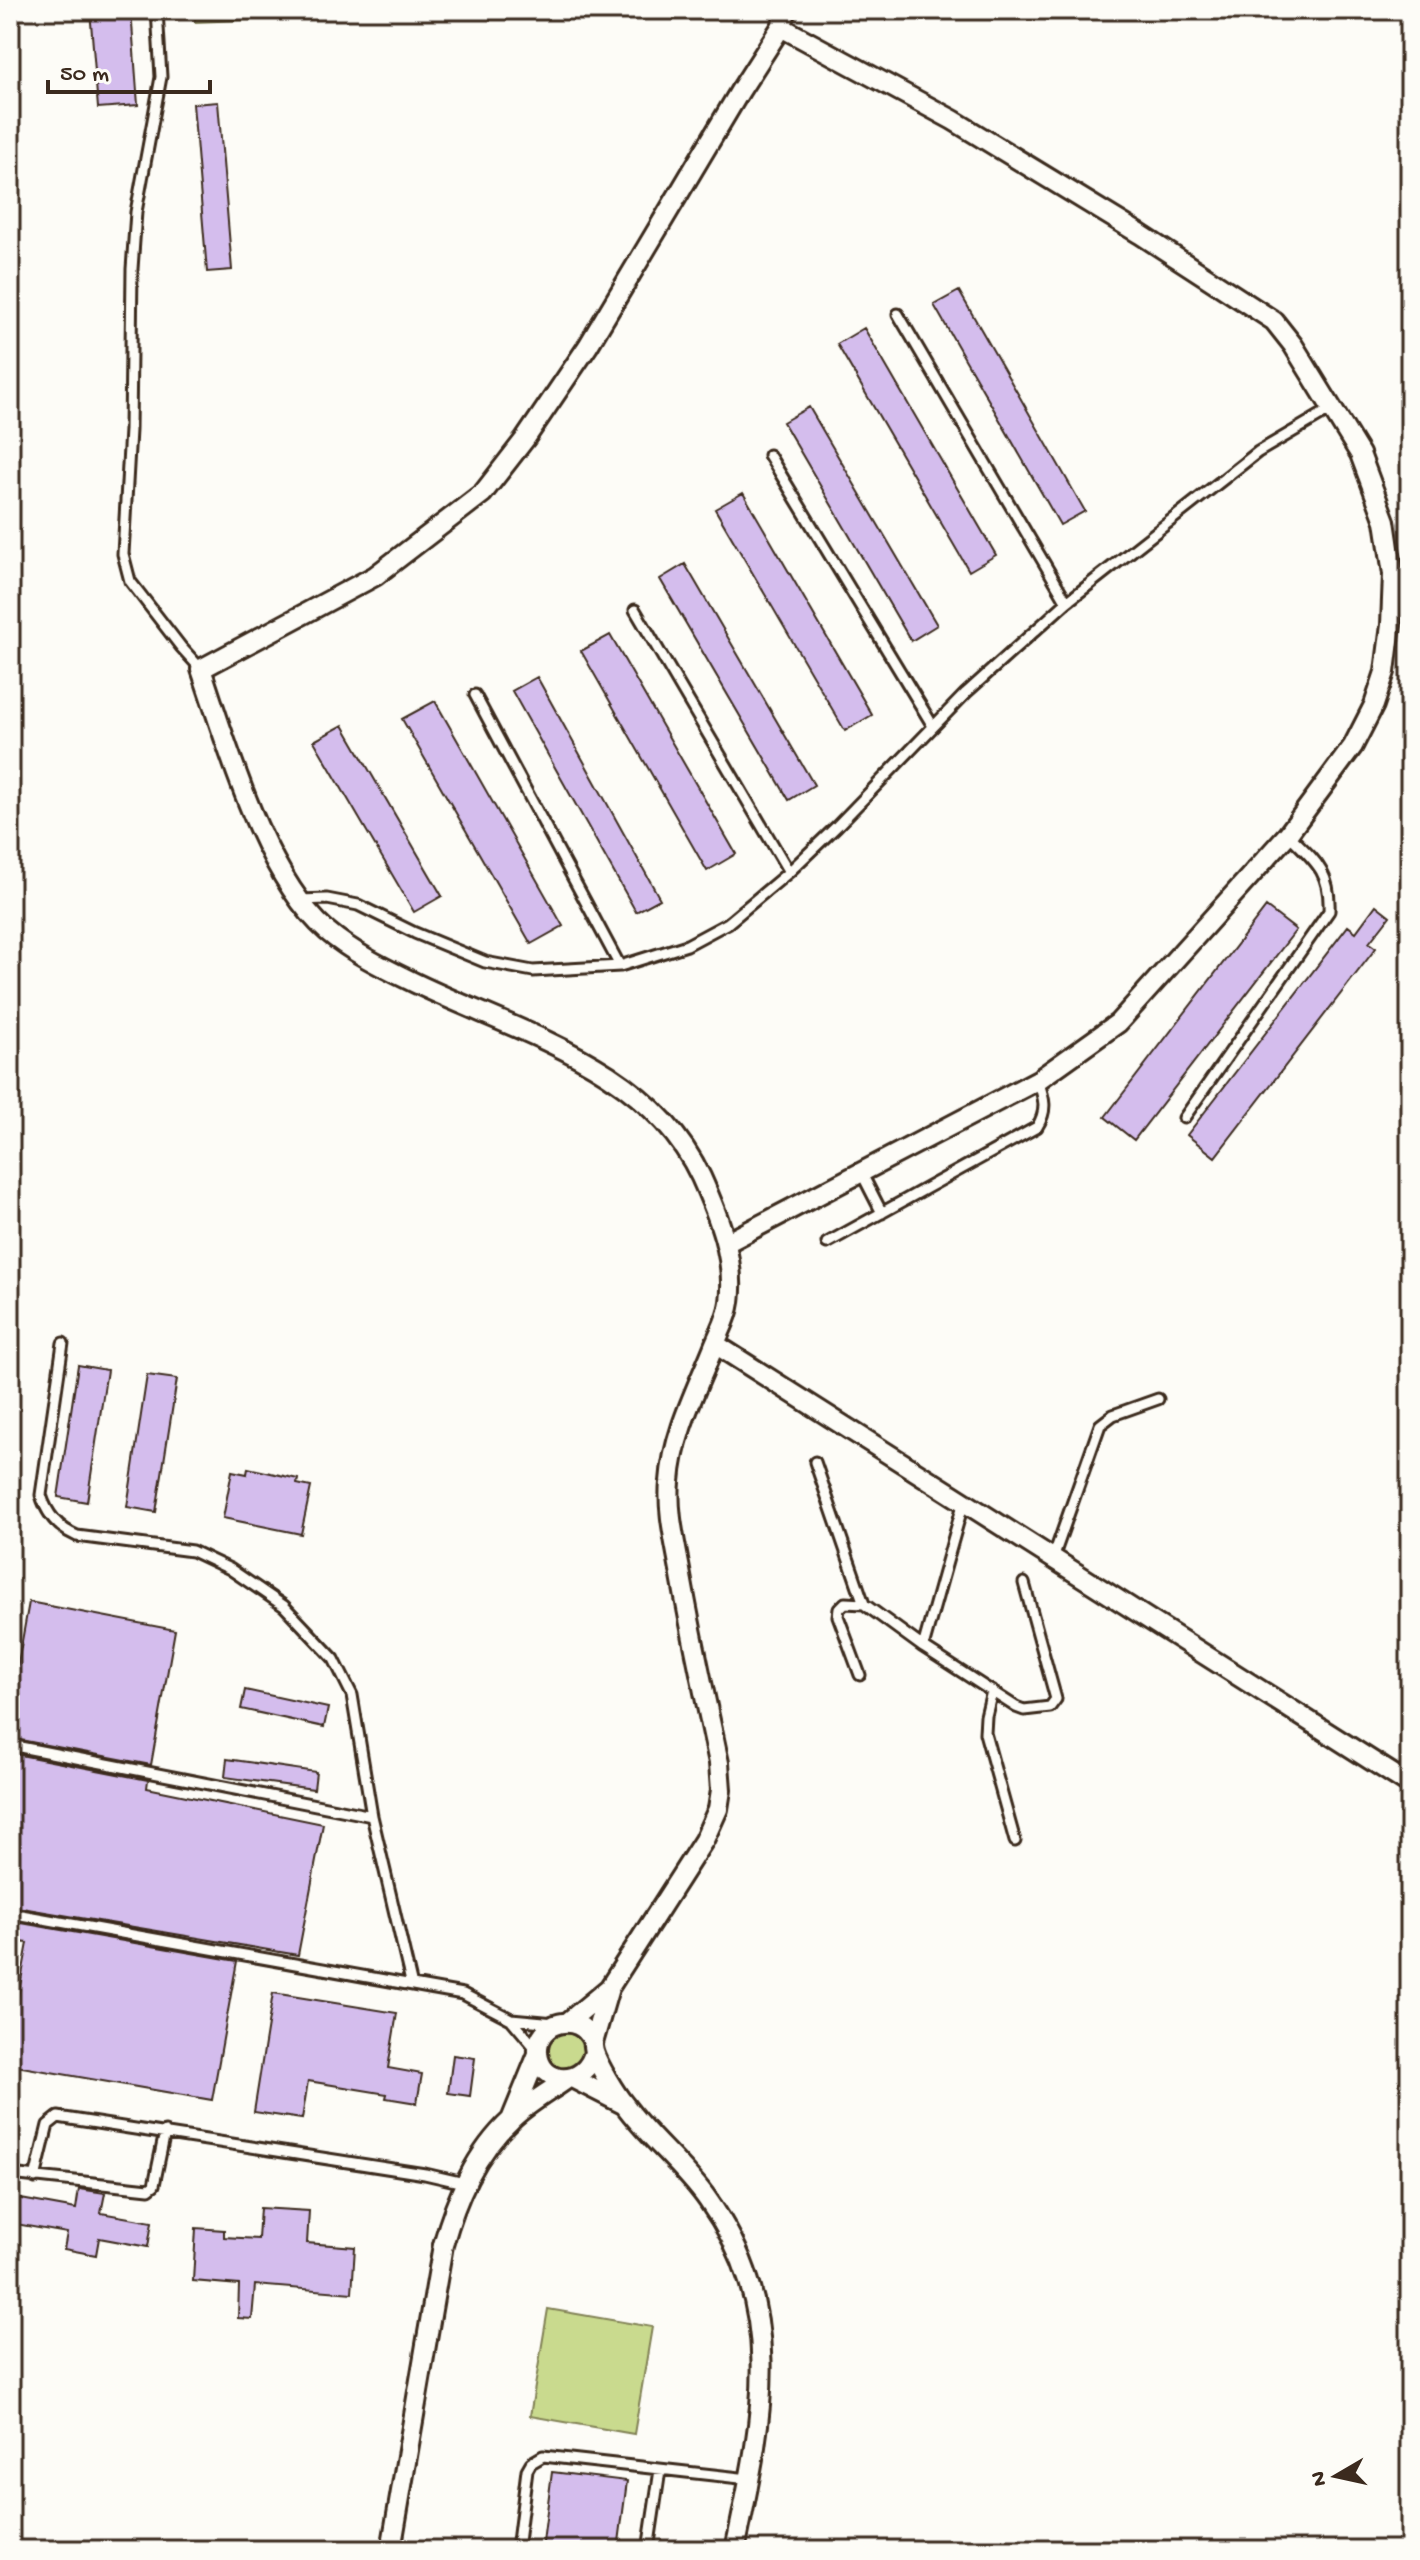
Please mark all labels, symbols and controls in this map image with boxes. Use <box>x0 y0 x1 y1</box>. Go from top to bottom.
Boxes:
scale bar <box>48 44 210 94</box>
text: 50 m <box>60 61 109 90</box>
north arrow <box>1296 2436 1376 2516</box>
text: N <box>1306 2469 1334 2488</box>

